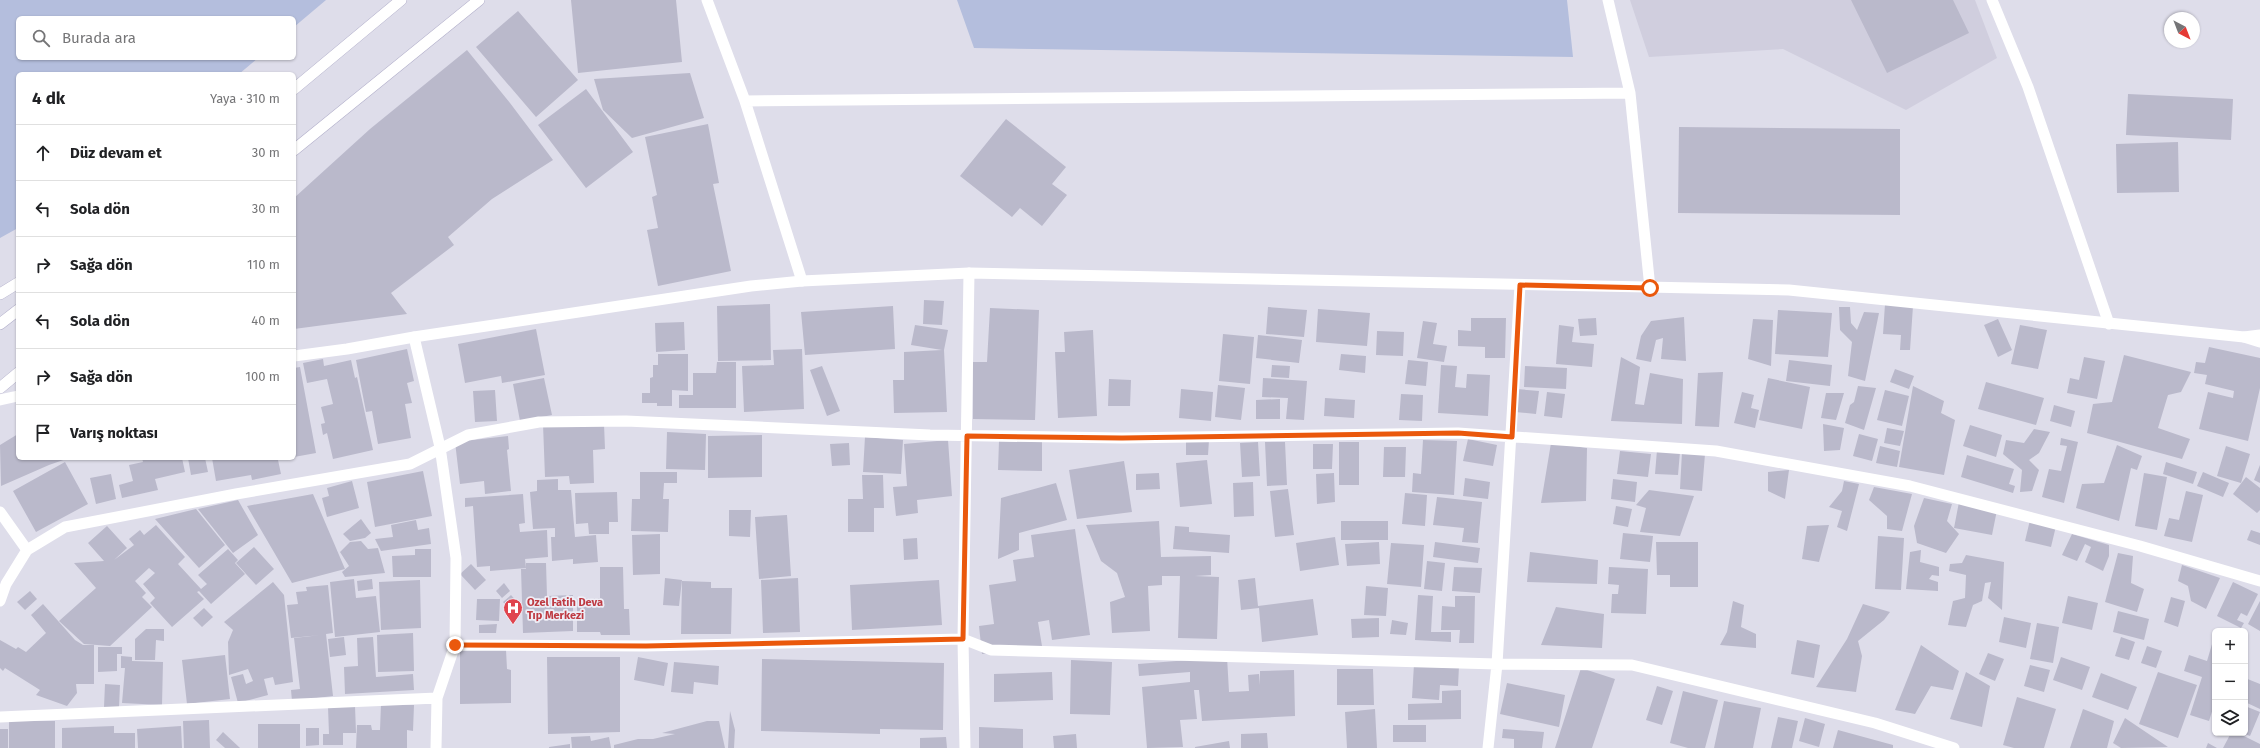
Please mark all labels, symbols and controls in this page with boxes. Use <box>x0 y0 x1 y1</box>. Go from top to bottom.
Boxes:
north arrow <box>2164 12 2200 48</box>
search box <box>16 16 296 60</box>
icon: search <box>30 27 52 49</box>
text: Burada ara <box>62 29 136 47</box>
text: 4 dk <box>32 88 65 109</box>
text: Yaya · 310 m <box>210 91 280 106</box>
icon: ahead <box>32 142 54 164</box>
text: Düz devam et <box>70 144 162 162</box>
text: 30 m <box>252 145 280 160</box>
icon: left <box>32 198 54 220</box>
text: Sola dön <box>70 200 130 218</box>
text: 30 m <box>252 201 280 216</box>
icon: right <box>32 254 54 276</box>
text: Sağa dön <box>70 256 133 274</box>
text: 110 m <box>247 257 280 272</box>
route start <box>1641 279 1659 297</box>
icon: left <box>32 310 54 332</box>
text: Sola dön <box>70 312 130 330</box>
text: 40 m <box>251 313 280 328</box>
icon: right <box>32 366 54 388</box>
text: Sağa dön <box>70 368 133 386</box>
text: 100 m <box>245 369 280 384</box>
icon: arrive <box>32 422 54 444</box>
text: Varış noktası <box>70 424 158 442</box>
place label: Ozel Fatih Deva Tıp Merkezi <box>527 596 603 622</box>
hospital icon: Ozel Fatih Deva Tıp Merkezi <box>502 597 524 625</box>
map controls <box>2212 628 2248 736</box>
button: + <box>2212 628 2248 664</box>
route end <box>446 636 464 654</box>
button: − <box>2212 664 2248 700</box>
button: layers <box>2212 700 2248 736</box>

